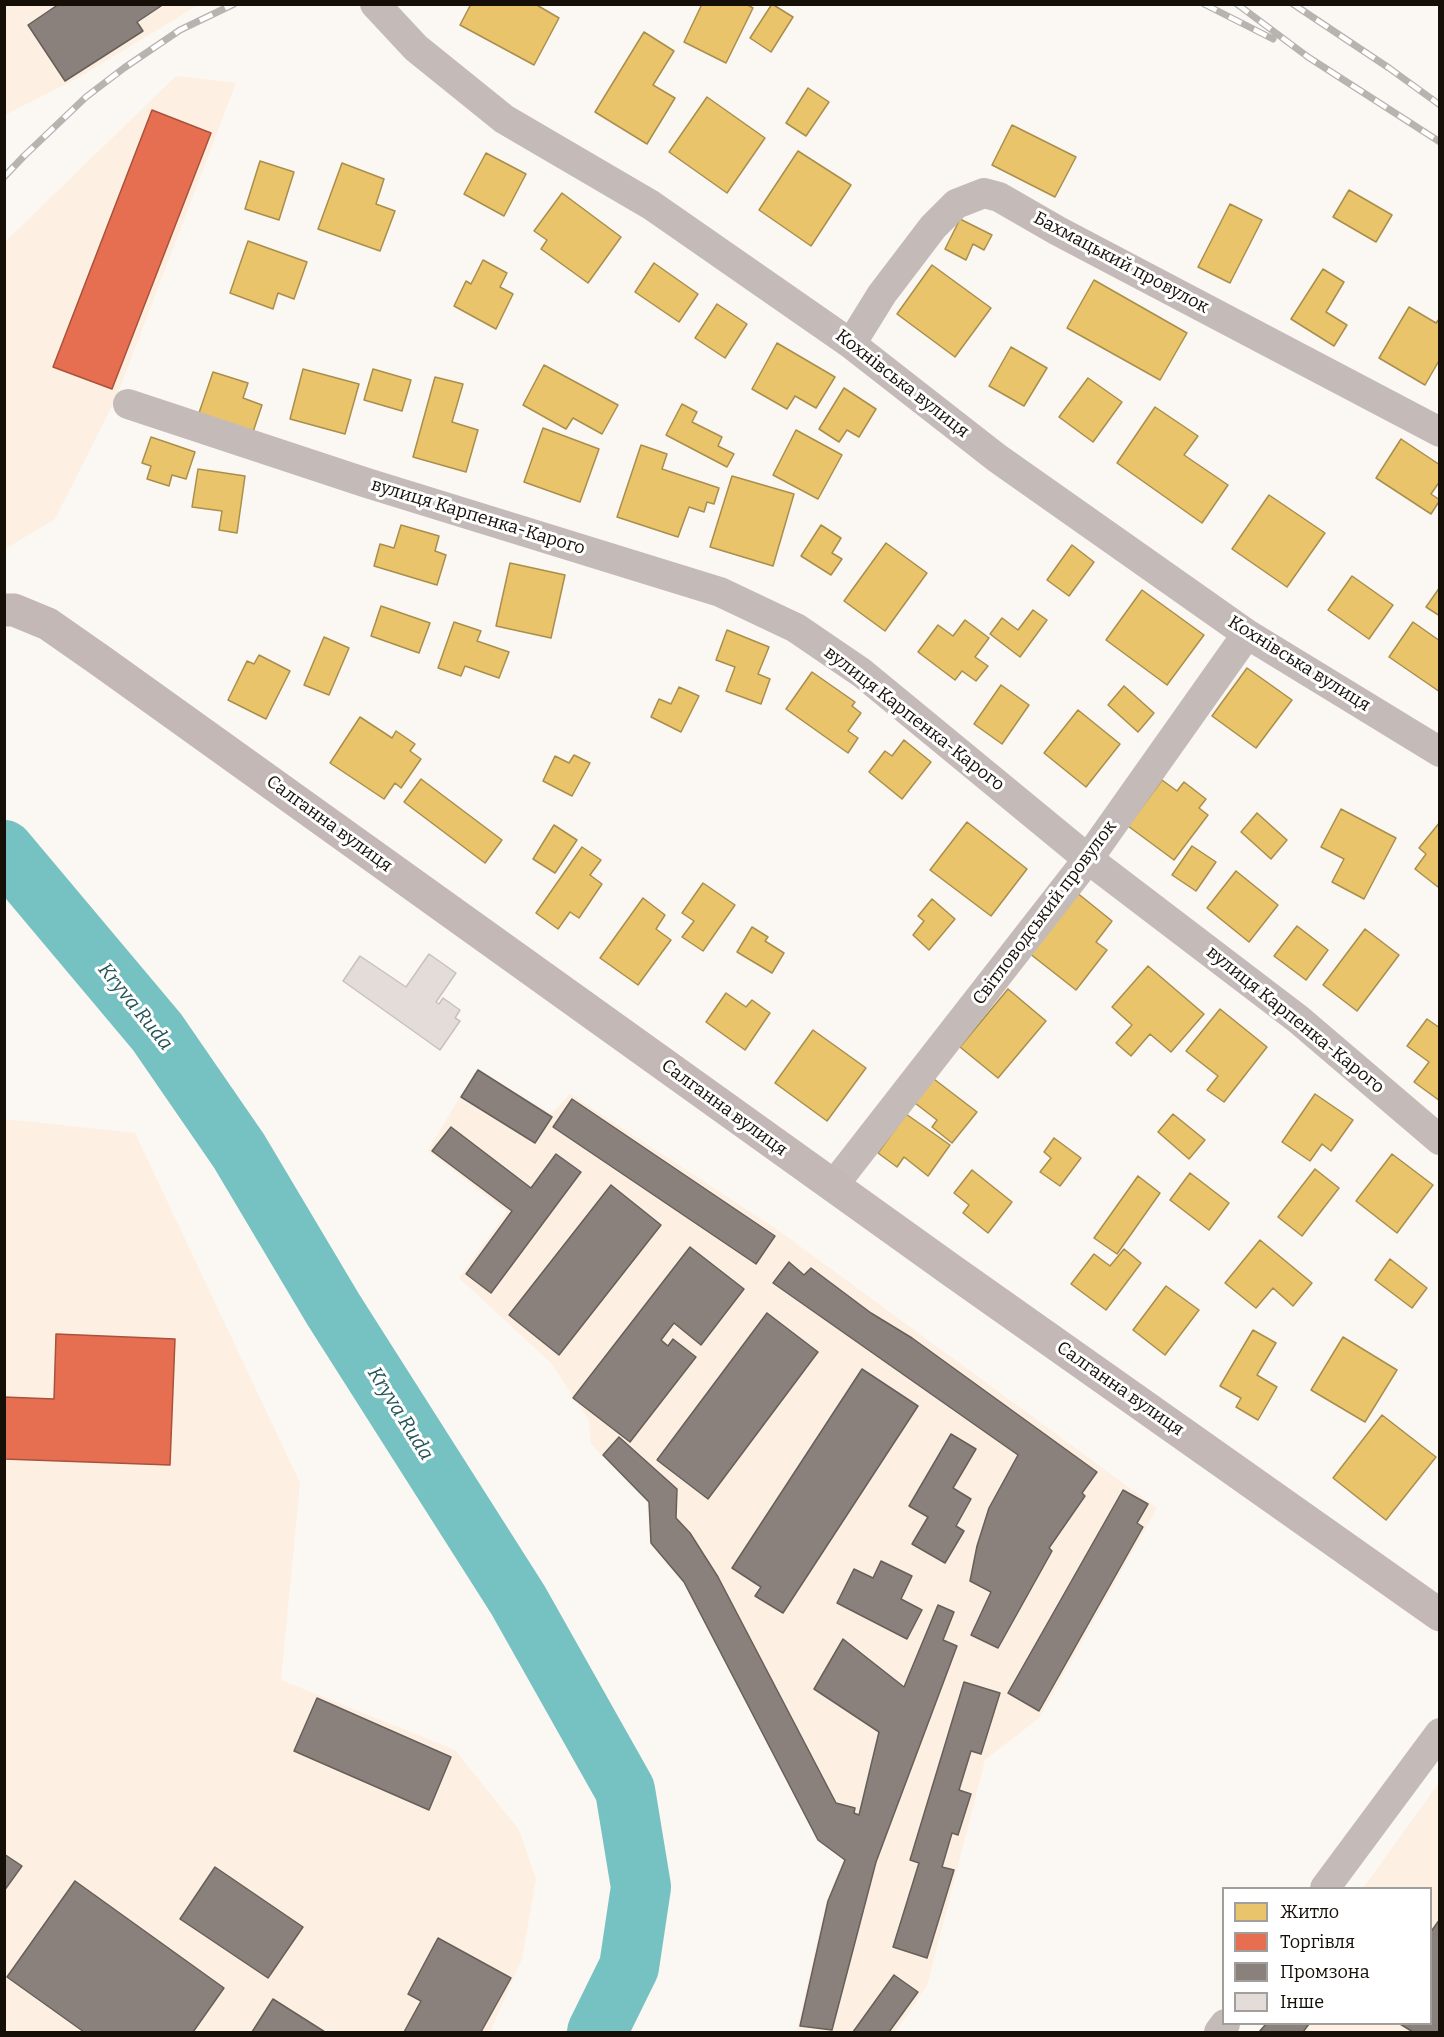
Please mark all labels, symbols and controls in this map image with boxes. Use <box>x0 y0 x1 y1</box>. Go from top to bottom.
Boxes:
street label: Бахмацький провулок <box>1030 208 1212 318</box>
street label: Кохнівська вулиця <box>831 325 973 443</box>
street label: вулиця Карпенка-Карого <box>368 474 588 560</box>
street label: Кохнівська вулиця <box>1224 612 1374 716</box>
street label: вулиця Карпенка-Карого <box>820 642 1008 796</box>
street label: Салганна вулиця <box>262 771 396 877</box>
street label: Світловодський провулок <box>969 816 1121 1010</box>
street label: вулиця Карпенка-Карого <box>1202 942 1388 1098</box>
water label: Kryva Ruda <box>92 958 178 1056</box>
street label: Салганна вулиця <box>657 1055 791 1161</box>
street label: Салганна вулиця <box>1052 1337 1188 1441</box>
water label: Kryva Ruda <box>362 1363 438 1465</box>
legend <box>1222 1887 1432 2025</box>
text: Житло <box>1280 1901 1339 1923</box>
text: Торгівля <box>1280 1931 1355 1953</box>
text: Промзона <box>1280 1961 1370 1983</box>
text: Інше <box>1280 1991 1324 2013</box>

